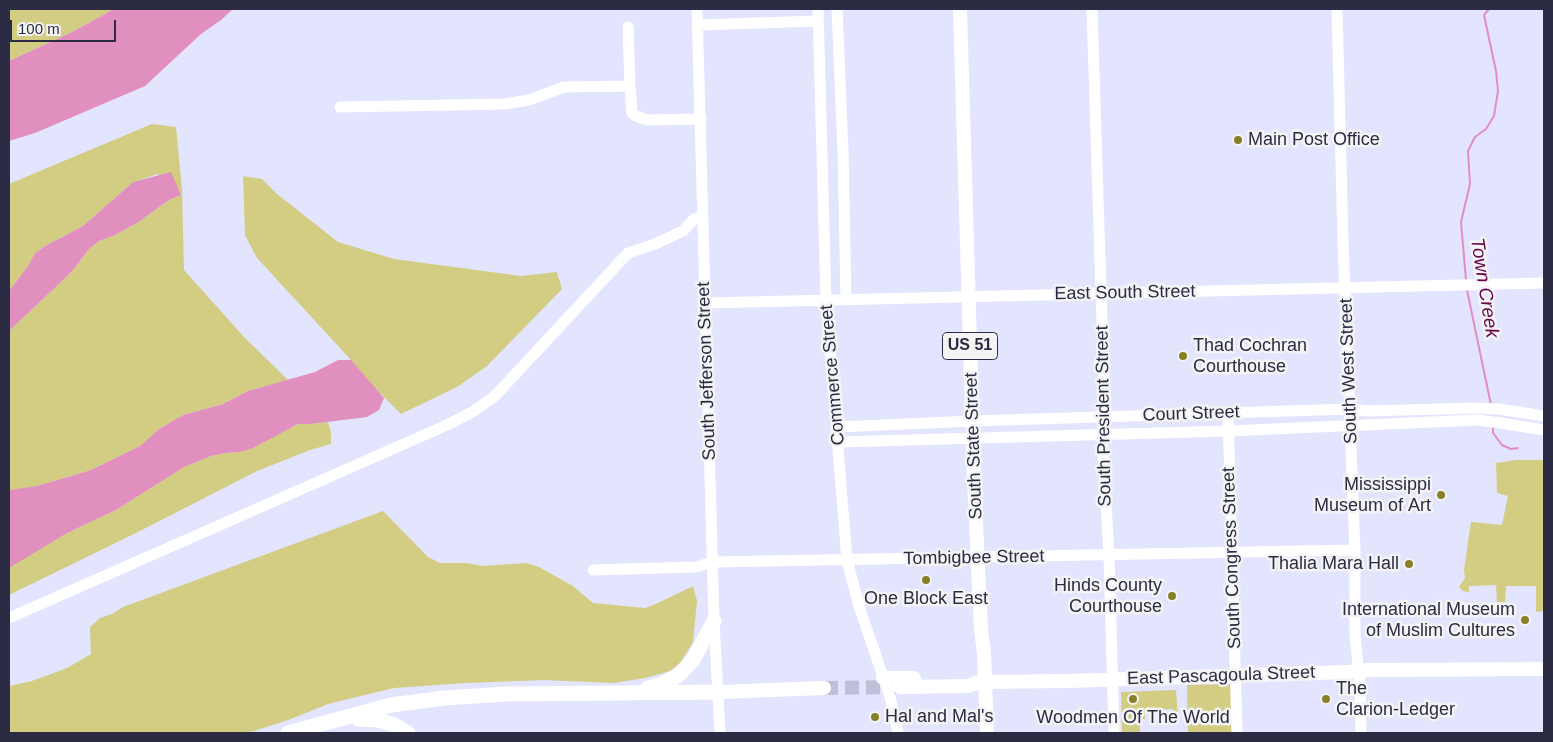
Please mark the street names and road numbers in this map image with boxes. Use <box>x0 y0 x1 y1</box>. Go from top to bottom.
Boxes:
street label: South Jefferson Street <box>693 281 721 461</box>
street label: East South Street <box>1054 281 1196 305</box>
street label: South West Street <box>1336 298 1362 444</box>
street label: Commerce Street <box>816 304 850 446</box>
street label: South President Street <box>1092 325 1116 507</box>
road number: US 51 <box>942 332 998 360</box>
street label: South State Street <box>961 372 987 520</box>
street label: Court Street <box>1142 402 1240 426</box>
street label: South Congress Street <box>1218 467 1246 649</box>
street label: Tombigbee Street <box>903 546 1045 570</box>
street label: East Pascagoula Street <box>1127 662 1315 690</box>

